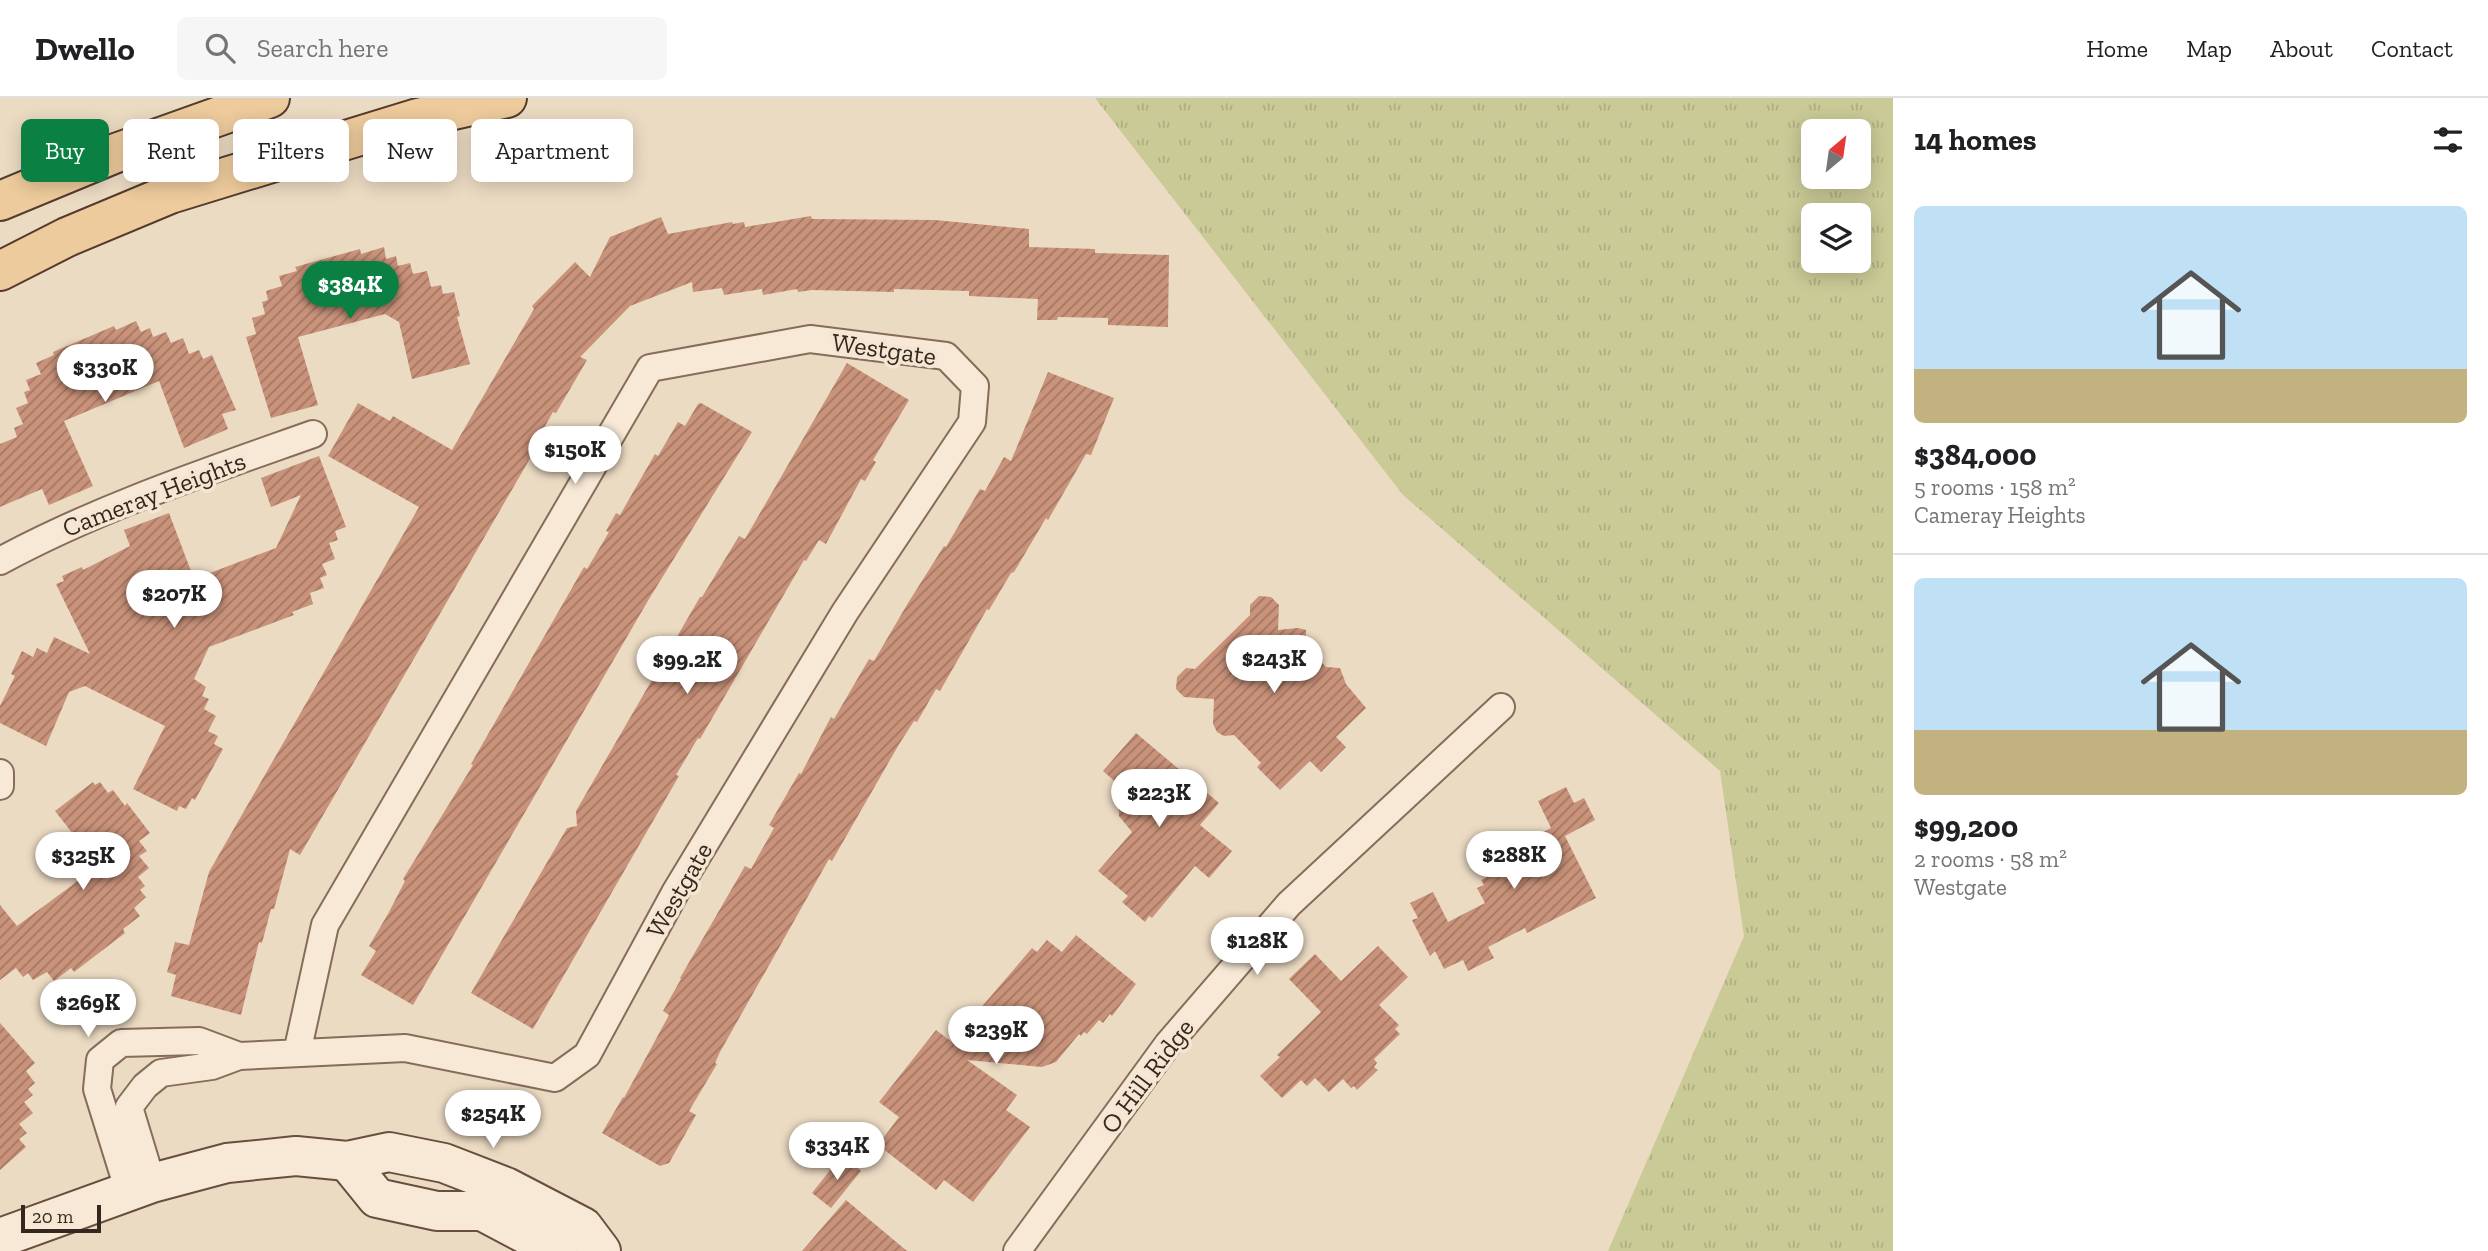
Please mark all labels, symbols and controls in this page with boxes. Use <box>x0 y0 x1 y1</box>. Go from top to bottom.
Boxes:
search box <box>177 17 667 80</box>
text: Dwello <box>35 29 135 68</box>
icon: search <box>201 29 239 67</box>
text: Search here <box>257 32 388 64</box>
text: Home <box>2086 34 2148 63</box>
text: Map <box>2186 34 2232 63</box>
text: About <box>2270 34 2333 63</box>
text: Contact <box>2371 34 2453 63</box>
chip: Buy <box>21 119 109 182</box>
chip: Rent <box>123 119 219 182</box>
chip: Filters <box>233 119 349 182</box>
chip: New <box>363 119 457 182</box>
chip: Apartment <box>471 119 633 182</box>
north arrow <box>1801 119 1871 189</box>
map controls <box>1801 119 1871 273</box>
icon: filters <box>2429 121 2467 159</box>
text: 14 homes <box>1914 122 2037 158</box>
button: layers <box>1801 203 1871 273</box>
icon: home <box>2128 252 2254 378</box>
pin: $384K <box>301 262 399 321</box>
text: $384K <box>318 270 382 298</box>
street label: Westgate <box>830 326 938 372</box>
pin: $330K <box>56 344 154 404</box>
text: $330K <box>73 353 137 381</box>
pin: $150K <box>526 426 624 486</box>
text: $150K <box>544 435 606 463</box>
text: $384,000 <box>1914 437 2037 473</box>
street label: Cameray Heights <box>58 444 250 544</box>
text: 5 rooms · 158 m² <box>1914 473 2076 501</box>
text: Cameray Heights <box>1914 501 2086 529</box>
pin: $207K <box>125 570 223 630</box>
text: $207K <box>142 579 206 607</box>
icon: home <box>2128 624 2254 750</box>
pin: $99.2K <box>630 636 744 696</box>
pin: $243K <box>1225 636 1323 695</box>
text: $243K <box>1242 644 1306 672</box>
text: $99.2K <box>652 645 722 673</box>
pin: $223K <box>1110 770 1208 829</box>
text: $223K <box>1127 778 1191 806</box>
text: $99,200 <box>1914 809 2018 845</box>
pin: $325K <box>34 832 132 892</box>
pin: $288K <box>1465 832 1563 891</box>
street label: Westgate <box>639 837 719 943</box>
text: $288K <box>1482 840 1546 868</box>
text: $325K <box>51 841 115 869</box>
text: 2 rooms · 58 m² <box>1914 845 2067 873</box>
text: Westgate <box>1914 873 2007 901</box>
pin: $128K <box>1208 918 1306 977</box>
text: $128K <box>1227 926 1287 954</box>
pin: $269K <box>39 979 137 1039</box>
text: $269K <box>56 988 120 1016</box>
pin: $239K <box>947 1006 1045 1066</box>
street label: O Hill Ridge <box>1093 1012 1201 1140</box>
text: $239K <box>964 1015 1028 1043</box>
pin: $254K <box>444 1090 542 1150</box>
text: $254K <box>461 1099 525 1127</box>
pin: $334K <box>788 1122 886 1182</box>
text: $334K <box>805 1131 869 1159</box>
scale bar <box>21 1202 102 1234</box>
text: 20 m <box>32 1205 73 1228</box>

